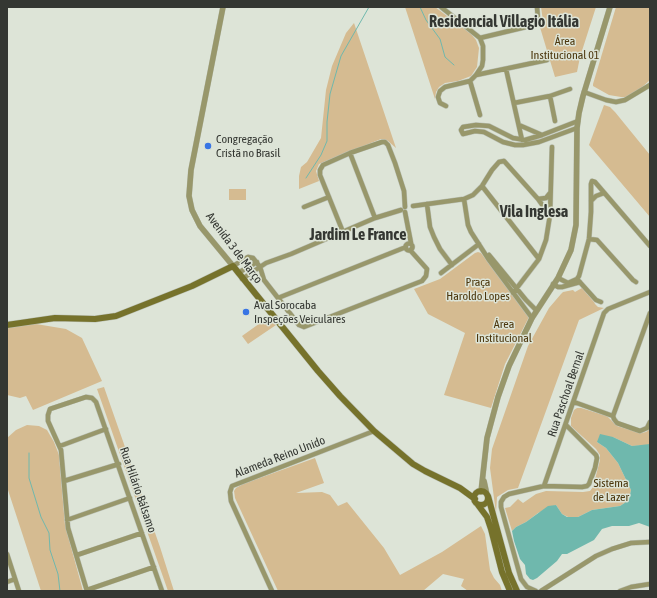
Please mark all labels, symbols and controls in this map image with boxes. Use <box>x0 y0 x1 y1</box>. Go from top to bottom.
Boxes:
district label: Residencial Villagio Itália <box>429 12 579 32</box>
park label: Área Institucional 01 <box>531 34 599 62</box>
place label: Congregação Cristã no Brasil <box>216 132 280 160</box>
marker: Congregação Cristã no Brasil <box>203 141 213 151</box>
district label: Vila Inglesa <box>500 202 568 222</box>
street label: Avenida 3 de Março <box>203 210 265 286</box>
district label: Jardim Le France <box>310 225 406 245</box>
park label: Praça Haroldo Lopes <box>446 275 510 303</box>
place label: Aval Sorocaba Inspeções Veiculares <box>254 298 346 326</box>
marker: Aval Sorocaba Inspeções Veiculares <box>241 307 251 317</box>
park label: Área Institucional <box>476 317 532 345</box>
street label: Rua Paschoal Bernal <box>545 349 587 439</box>
street label: Alameda Reino Unido <box>233 433 327 481</box>
street label: Rua Hilário Bálsamo <box>117 445 159 535</box>
park label: Sistema de Lazer <box>593 476 629 504</box>

